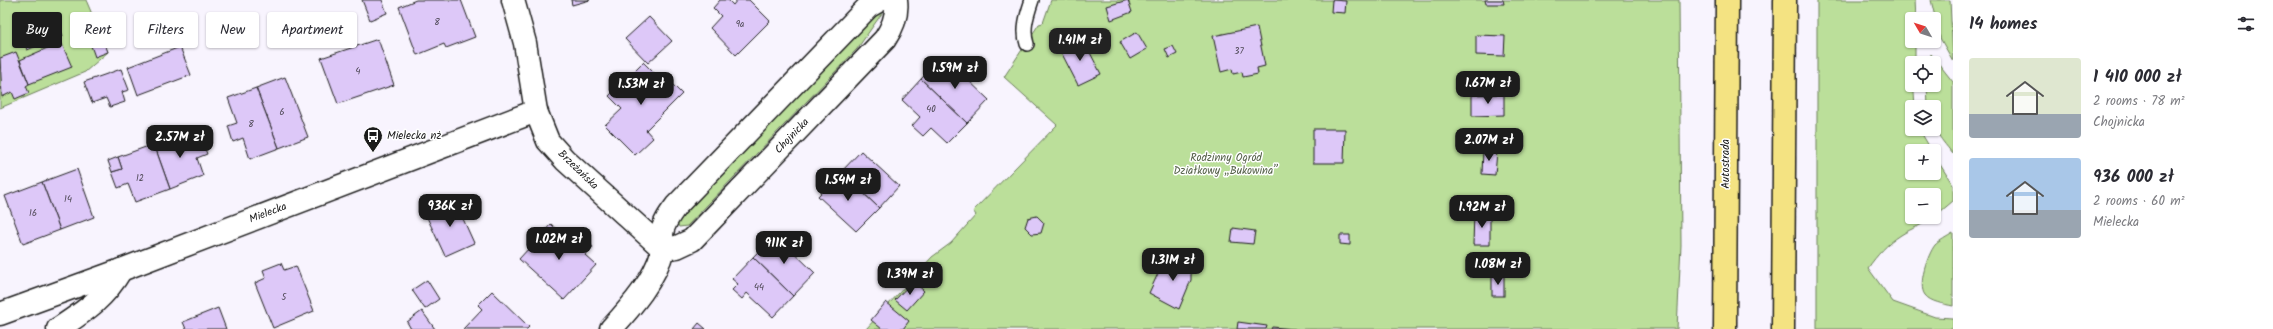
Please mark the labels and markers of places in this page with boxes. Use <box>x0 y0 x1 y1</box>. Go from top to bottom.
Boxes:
pin: 1.41M zł <box>1039 28 1121 62</box>
pin: 1.59M zł <box>914 56 996 90</box>
pin: 1.67M zł <box>1447 71 1529 105</box>
pin: 1.53M zł <box>600 72 682 106</box>
pin: 2.57M zł <box>139 125 221 159</box>
bus stop icon: Mielecka nż <box>362 125 384 153</box>
place label: Mielecka nż <box>387 127 441 145</box>
pin: 2.07M zł <box>1448 128 1530 162</box>
pin: 1.54M zł <box>807 168 889 202</box>
pin: 936K zł <box>413 194 487 228</box>
pin: 1.92M zł <box>1441 195 1523 229</box>
pin: 1.02M zł <box>518 227 600 261</box>
pin: 911K zł <box>747 231 821 265</box>
pin: 1.31M zł <box>1132 248 1214 282</box>
pin: 1.08M zł <box>1457 252 1539 286</box>
pin: 1.39M zł <box>869 262 951 296</box>

